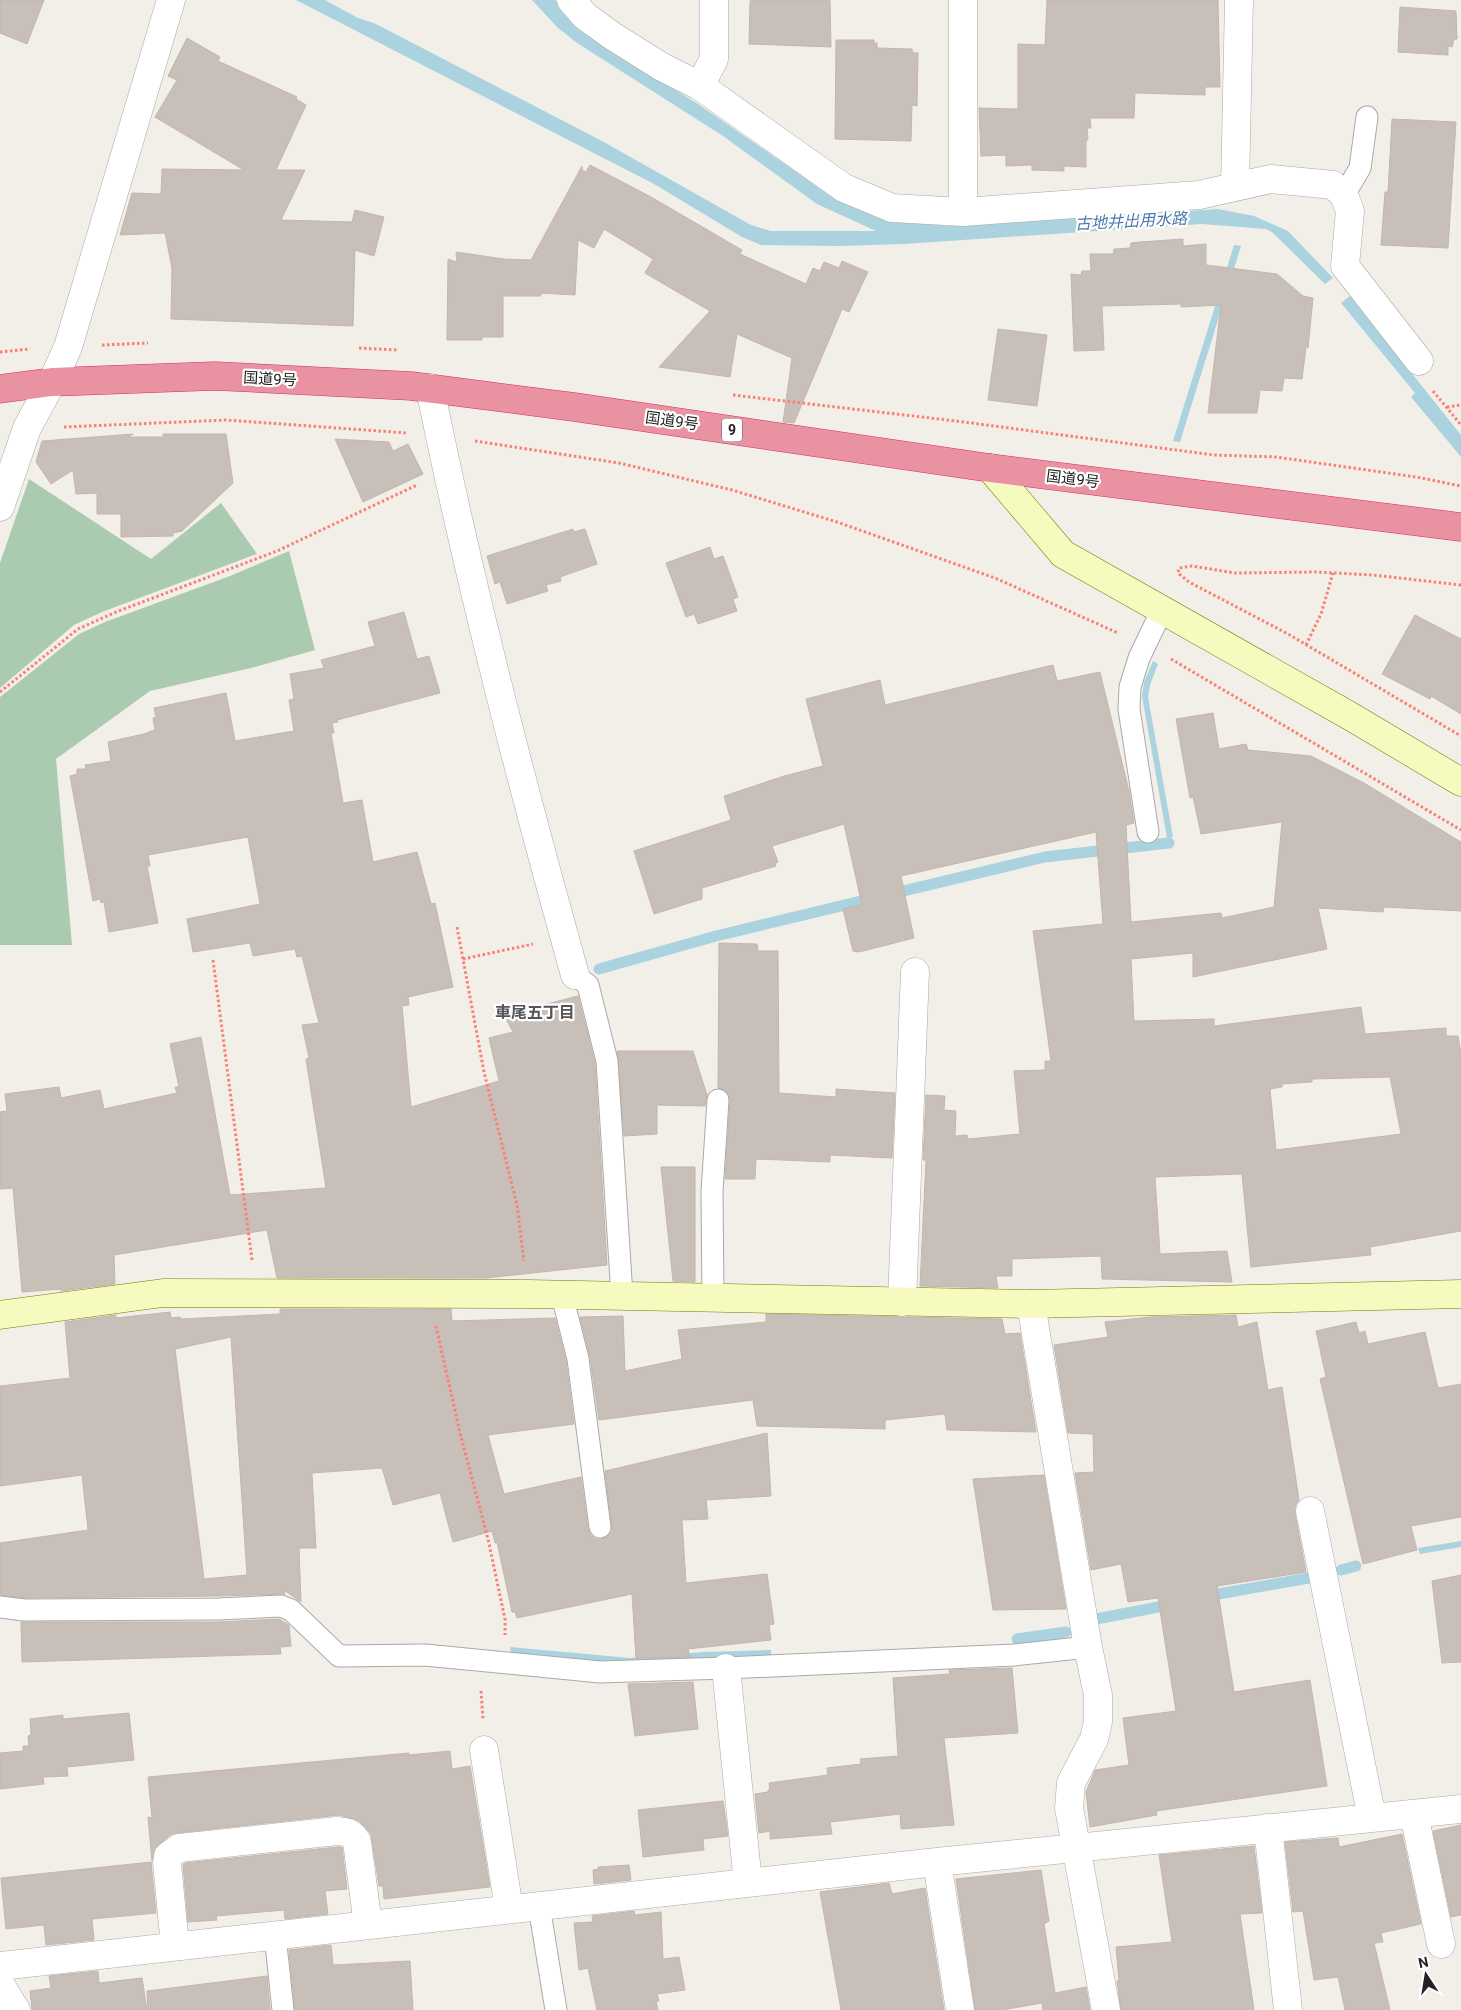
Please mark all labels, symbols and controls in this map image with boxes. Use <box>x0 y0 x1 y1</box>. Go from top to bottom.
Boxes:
water label: 古地井出用水路 <box>1075 208 1189 233</box>
street label: 国道9号 <box>243 369 297 389</box>
street label: 国道9号 <box>644 408 700 434</box>
road number: 9 <box>722 418 742 442</box>
street label: 国道9号 <box>1045 467 1101 491</box>
district label: 車尾五丁目 <box>495 1003 575 1022</box>
north arrow <box>1401 1950 1451 2000</box>
text: N <box>1417 1953 1430 1971</box>

